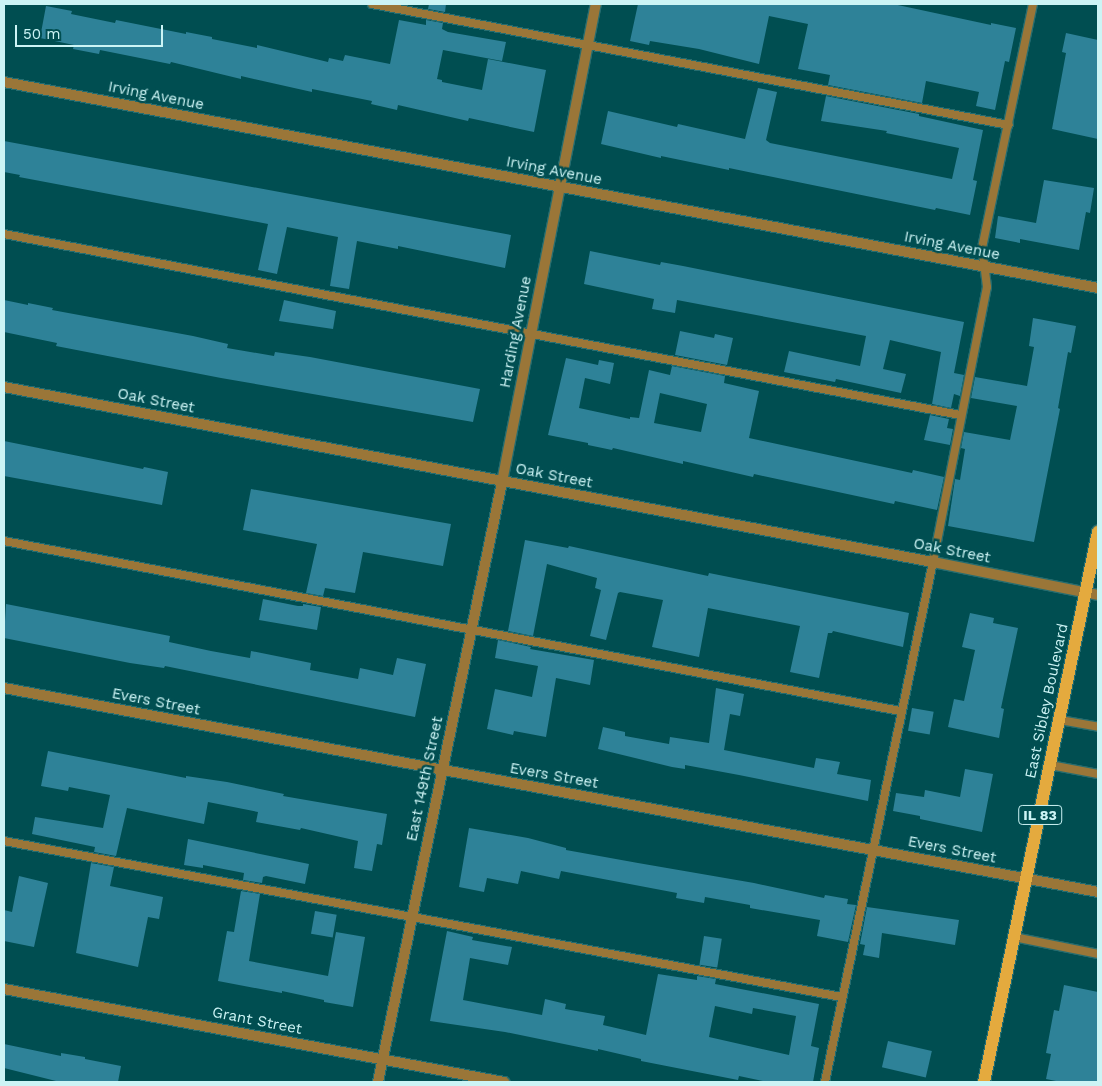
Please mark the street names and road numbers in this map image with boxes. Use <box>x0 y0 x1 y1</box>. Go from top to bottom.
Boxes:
street label: Irving Avenue <box>106 78 206 114</box>
street label: Irving Avenue <box>504 153 604 189</box>
street label: Irving Avenue <box>902 228 1002 264</box>
street label: Harding Avenue <box>496 274 536 390</box>
street label: Oak Street <box>116 385 196 417</box>
street label: Oak Street <box>514 460 594 492</box>
street label: Oak Street <box>912 535 992 567</box>
street label: East Sibley Boulevard <box>1022 622 1072 780</box>
street label: Evers Street <box>110 685 202 719</box>
street label: East 149th Street <box>403 715 447 843</box>
street label: Evers Street <box>508 759 600 793</box>
road number: IL 83 <box>1018 804 1062 826</box>
street label: Evers Street <box>906 833 998 867</box>
street label: Grant Street <box>211 1003 303 1039</box>

